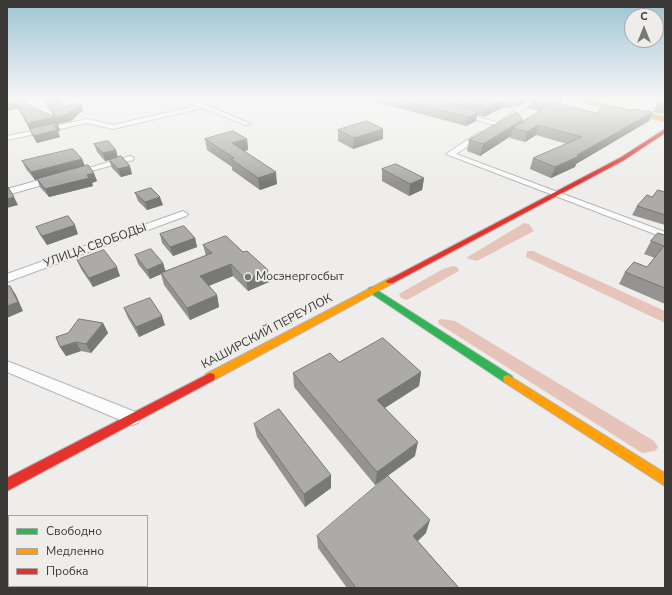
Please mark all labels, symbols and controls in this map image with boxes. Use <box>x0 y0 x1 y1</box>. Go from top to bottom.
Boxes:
north arrow <box>624 8 664 48</box>
text: С <box>640 9 648 24</box>
street label: УЛИЦА СВОБОДЫ <box>41 221 149 271</box>
place label: Мосэнергосбыт <box>256 270 344 284</box>
marker: Мосэнергосбыт <box>243 272 253 282</box>
street label: КАШИРСКИЙ ПЕРЕУЛОК <box>199 291 335 373</box>
legend <box>8 515 148 587</box>
text: Свободно <box>46 523 102 539</box>
text: Медленно <box>46 543 104 559</box>
text: Пробка <box>46 563 89 579</box>

